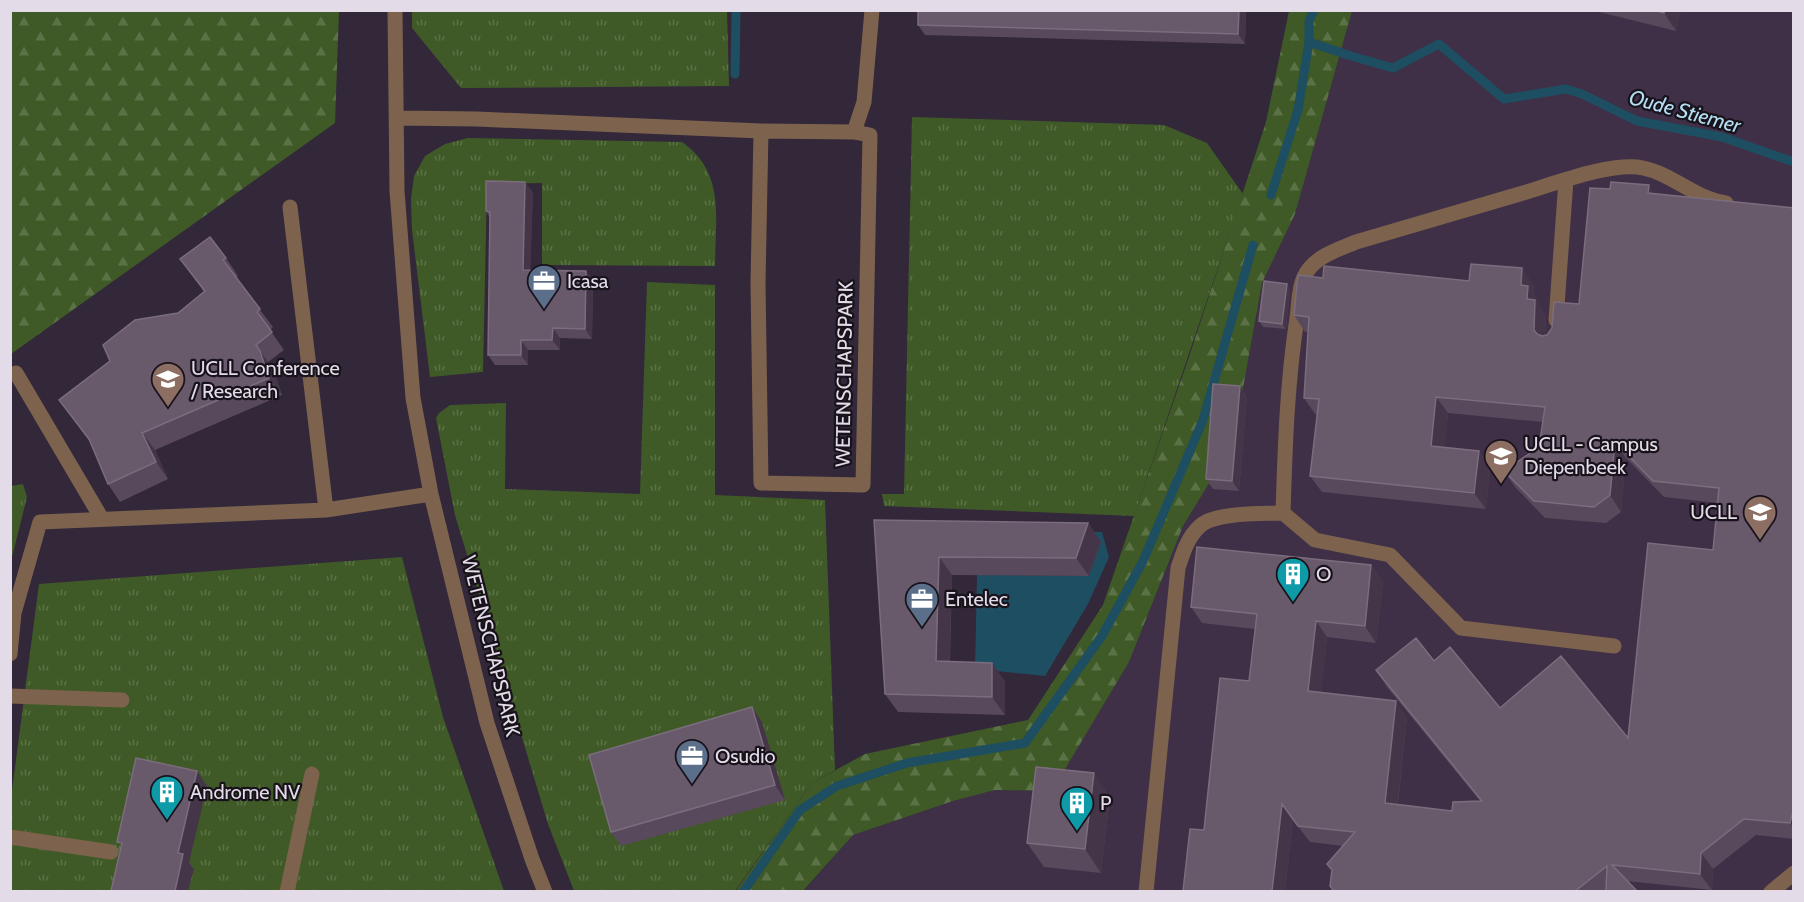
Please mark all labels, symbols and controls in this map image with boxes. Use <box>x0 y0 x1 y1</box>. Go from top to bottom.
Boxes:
water label: Oude Stiemer <box>1626 84 1745 138</box>
office icon: Icasa <box>526 263 562 310</box>
place label: Icasa <box>567 269 609 293</box>
street label: WETENSCHAPSPARK <box>830 280 858 467</box>
place label: UCLL Conference / Research <box>190 356 340 403</box>
school or university icon: UCLL Conference / Research <box>150 361 186 408</box>
place label: UCLL - Campus Diepenbeek <box>1524 432 1658 479</box>
school or university icon: UCLL - Campus Diepenbeek <box>1483 438 1519 485</box>
school or university icon: UCLL <box>1742 494 1778 541</box>
place label: UCLL <box>1690 500 1737 524</box>
street label: WETENSCHAPSPARK <box>457 553 525 740</box>
building icon: O <box>1275 556 1311 603</box>
place label: O <box>1316 562 1331 586</box>
office icon: Entelec <box>904 581 940 628</box>
place label: Entelec <box>945 587 1008 611</box>
office icon: Osudio <box>674 738 710 785</box>
place label: Osudio <box>715 744 775 768</box>
building icon: Androme NV <box>149 774 185 821</box>
place label: Androme NV <box>190 780 301 804</box>
building icon: P <box>1059 785 1095 832</box>
place label: P <box>1100 791 1111 815</box>

